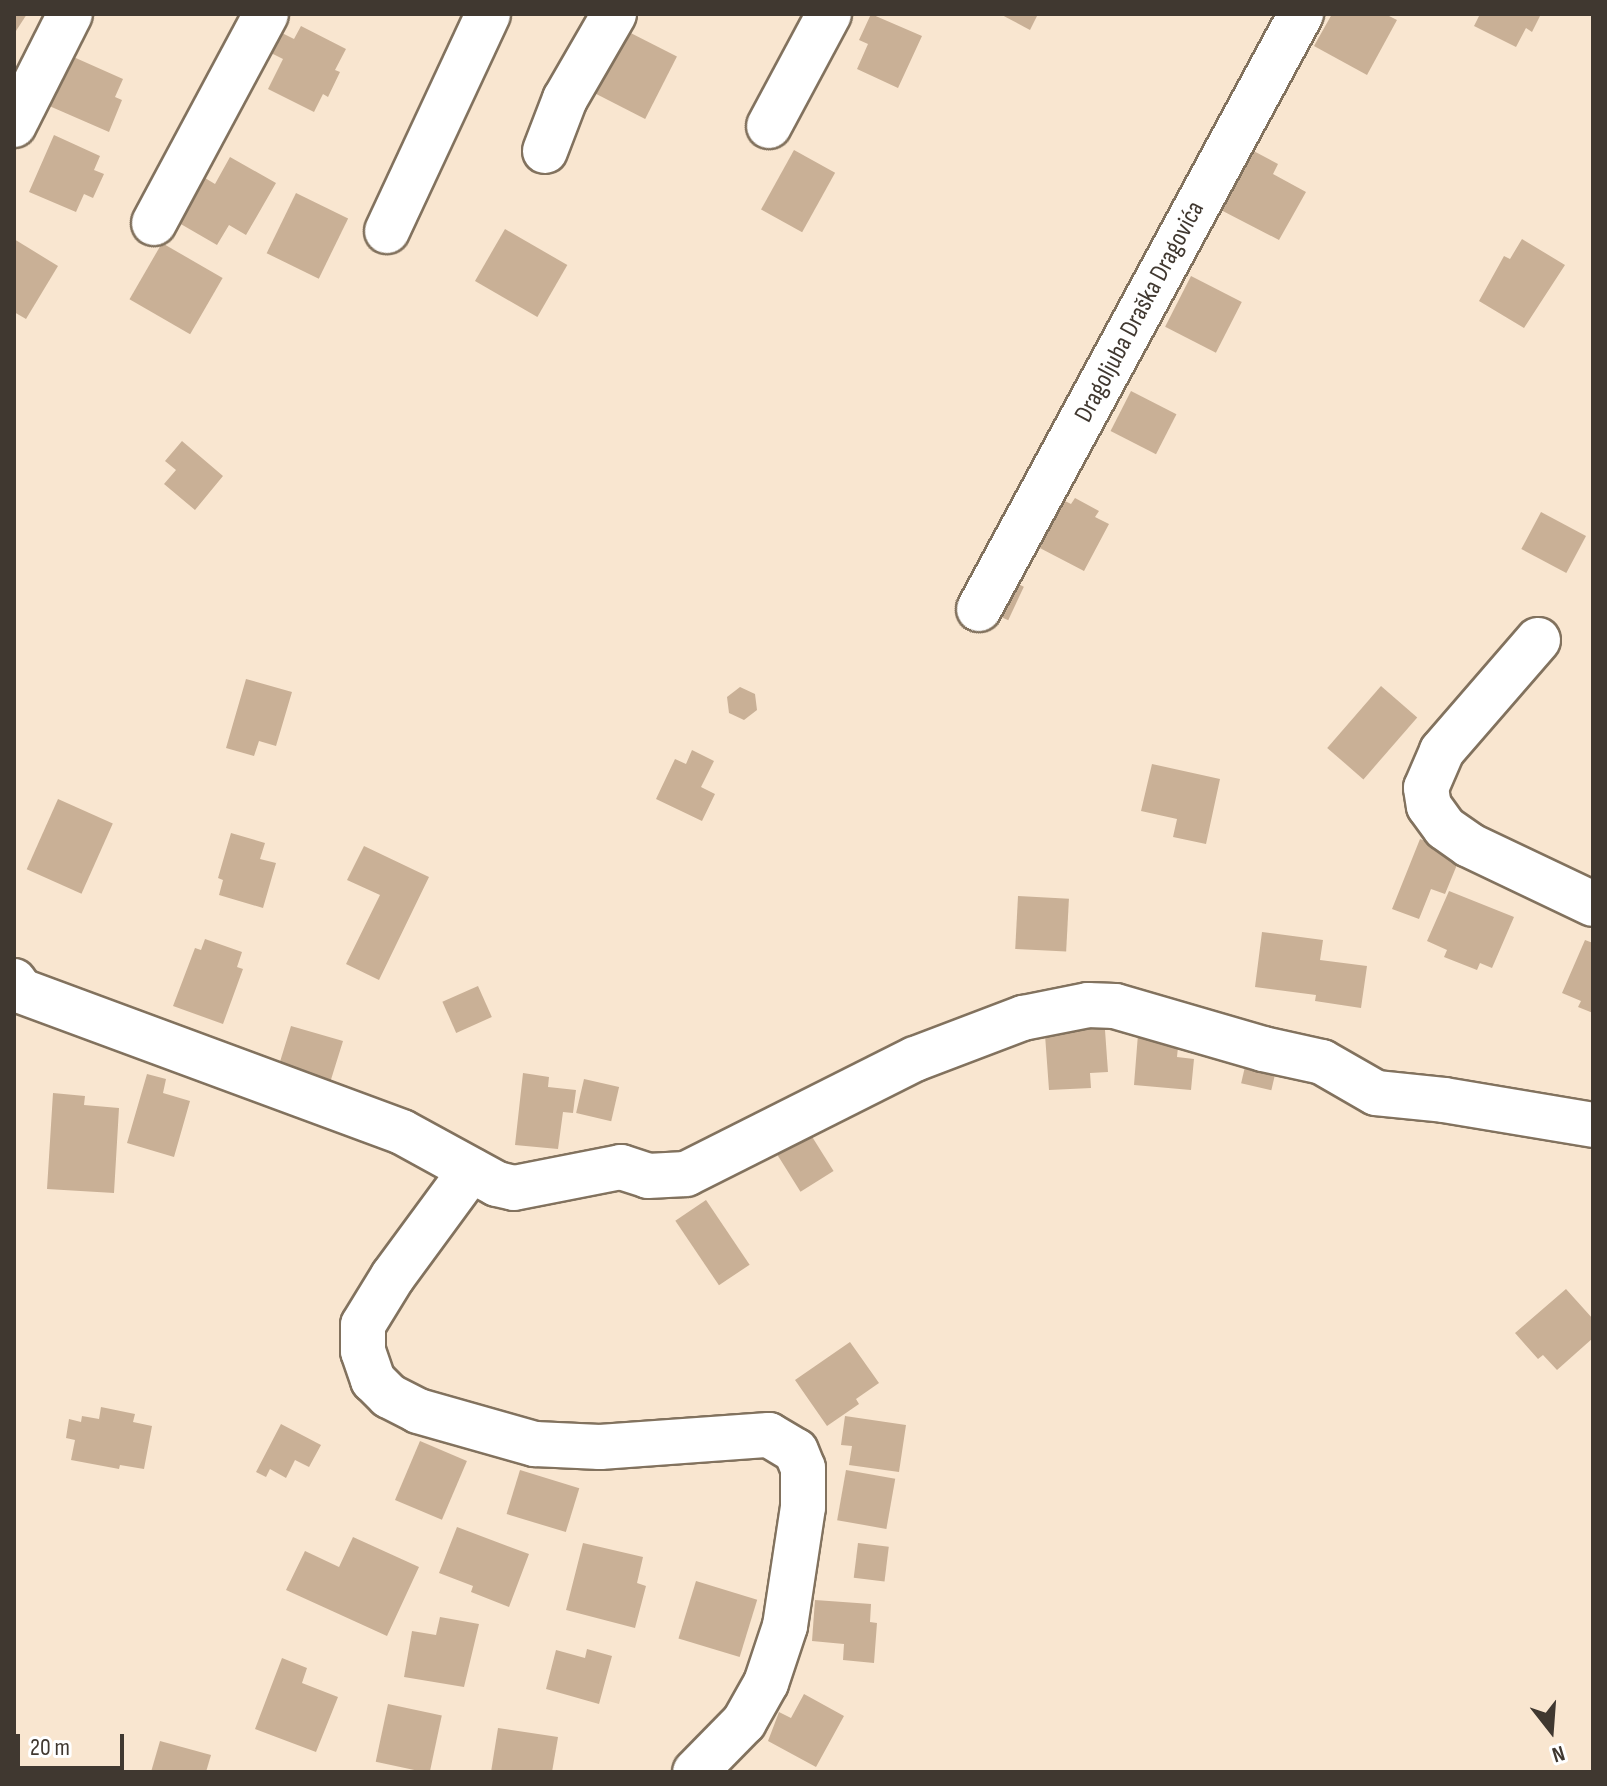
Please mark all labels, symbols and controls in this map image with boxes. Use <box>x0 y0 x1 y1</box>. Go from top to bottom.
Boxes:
street label: Dragoljuba Draška Dragovića <box>1069 196 1211 428</box>
north arrow <box>1511 1690 1591 1770</box>
scale bar <box>20 1718 128 1768</box>
text: 20 m <box>30 1733 70 1762</box>
text: N <box>1549 1739 1568 1768</box>

